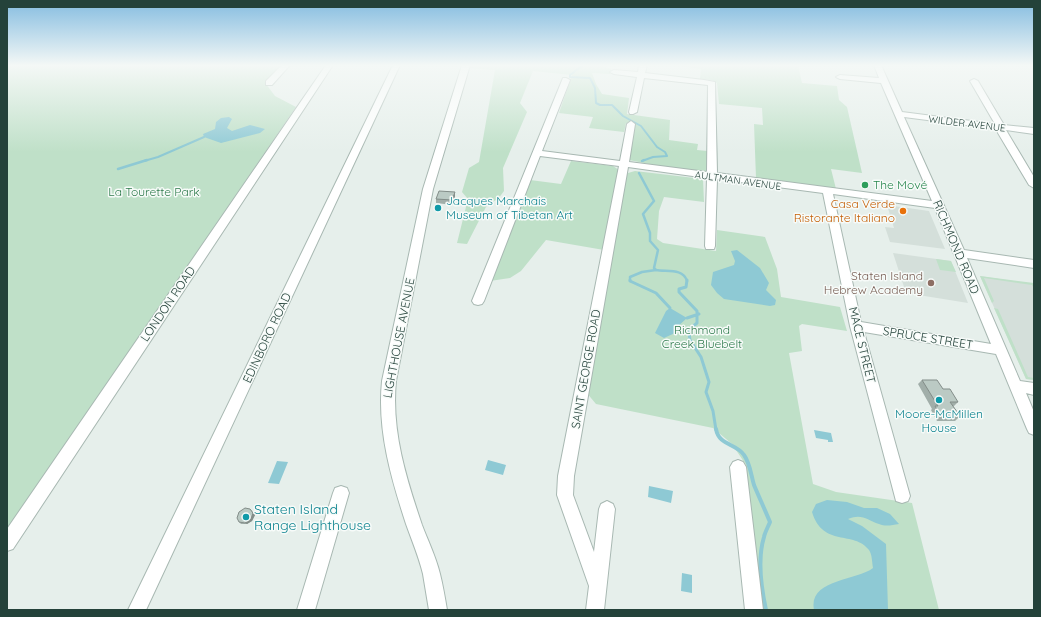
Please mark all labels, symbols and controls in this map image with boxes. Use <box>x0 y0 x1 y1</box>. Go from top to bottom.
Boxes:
street label: WILDER AVENUE <box>928 112 1007 135</box>
street label: AULTMAN AVENUE <box>694 168 782 193</box>
place label: The Mové <box>873 177 928 192</box>
marker: The Mové <box>860 180 870 190</box>
park label: La Tourette Park <box>108 184 200 199</box>
place label: Jacques Marchais Museum of Tibetan Art <box>446 193 573 222</box>
place label: Casa Verde Ristorante Italiano <box>794 196 895 225</box>
street label: RICHMOND ROAD <box>930 198 983 296</box>
marker: Jacques Marchais Museum of Tibetan Art <box>433 203 443 213</box>
marker: Casa Verde Ristorante Italiano <box>898 206 908 216</box>
street label: LONDON ROAD <box>137 263 198 344</box>
place label: Staten Island Hebrew Academy <box>824 268 923 297</box>
street label: LIGHTHOUSE AVENUE <box>379 276 418 399</box>
marker: Staten Island Hebrew Academy <box>926 278 936 288</box>
street label: EDINBORO ROAD <box>239 290 294 385</box>
street label: MACE STREET <box>846 305 879 385</box>
street label: SAINT GEORGE ROAD <box>568 308 603 430</box>
park label: Richmond Creek Bluebelt <box>662 322 742 351</box>
street label: SPRUCE STREET <box>882 323 974 352</box>
marker: Moore-McMillen House <box>934 395 944 405</box>
place label: Moore-McMillen House <box>895 406 983 435</box>
place label: Staten Island Range Lighthouse <box>254 500 371 534</box>
marker: Staten Island Range Lighthouse <box>241 512 251 522</box>

